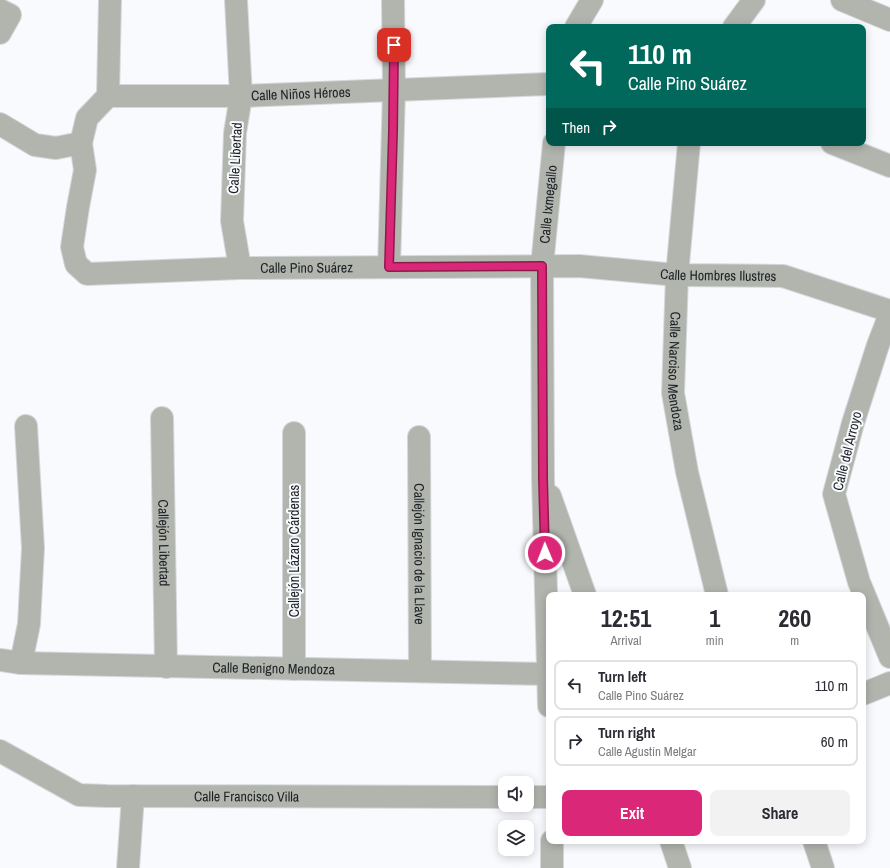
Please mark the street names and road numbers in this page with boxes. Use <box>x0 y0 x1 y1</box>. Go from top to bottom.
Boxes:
street label: Calle Niños Héroes <box>251 83 351 105</box>
street label: Calle Libertad <box>224 122 246 194</box>
street label: Calle Ixmegallo <box>535 164 561 244</box>
street label: Calle Pino Suárez <box>260 258 353 277</box>
street label: Calle Hombres Ilustres <box>659 264 777 285</box>
street label: Calle Narciso Mendoza <box>664 311 689 433</box>
street label: Calle del Arroyo <box>828 410 866 492</box>
street label: Callejón Ignacio de la Llave <box>410 483 429 625</box>
street label: Callejón Lázaro Cárdenas <box>285 484 303 617</box>
street label: Callejón Libertad <box>154 499 174 587</box>
street label: Calle Benigno Mendoza <box>212 658 336 678</box>
street label: Calle Francisco Villa <box>194 787 300 805</box>

